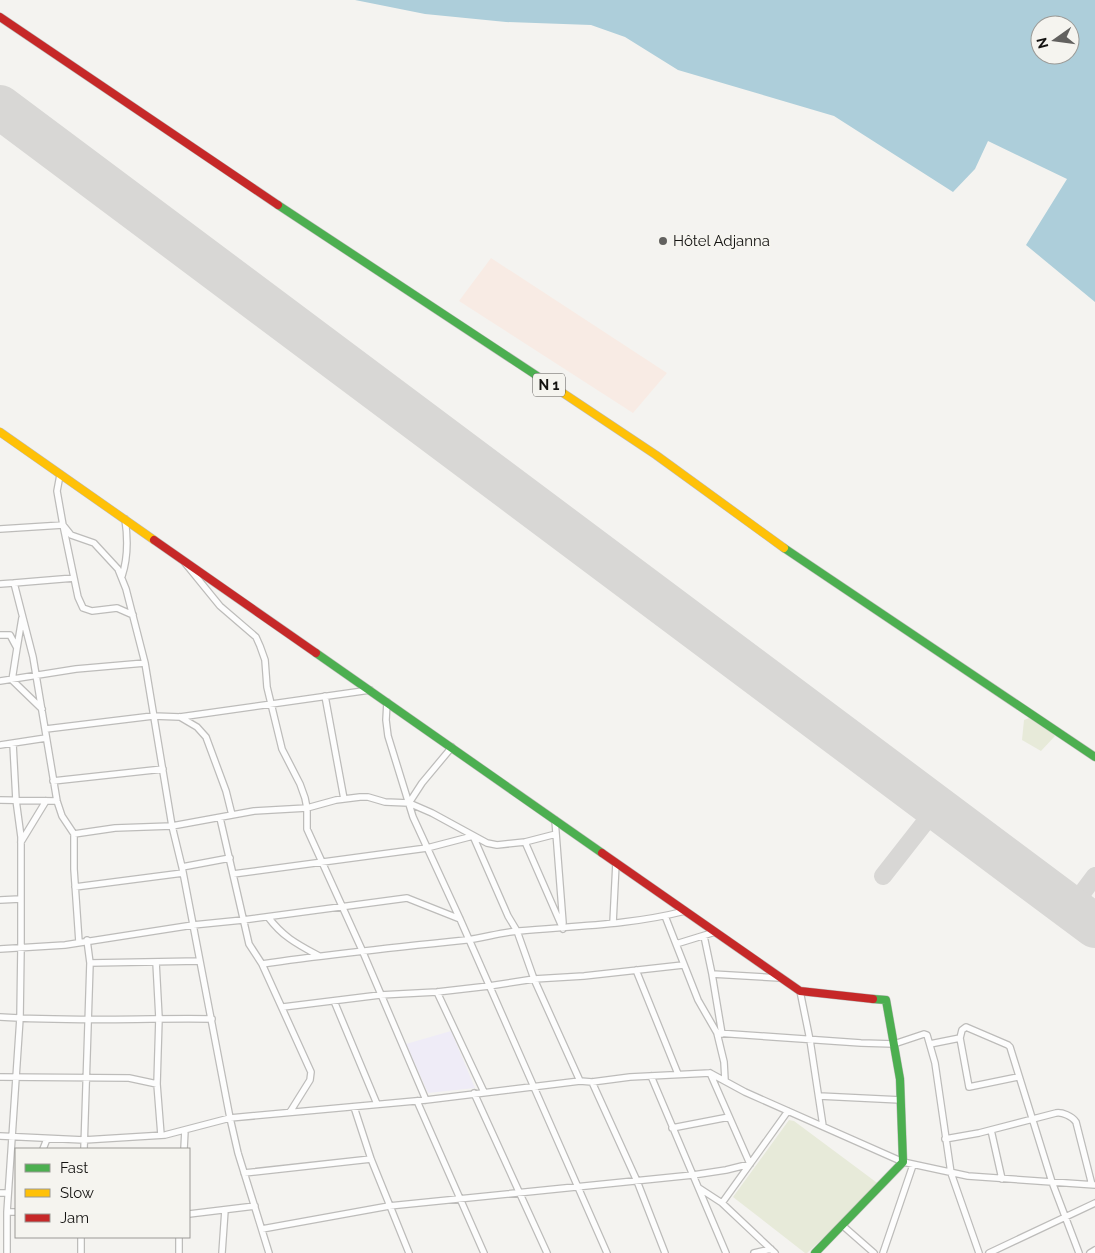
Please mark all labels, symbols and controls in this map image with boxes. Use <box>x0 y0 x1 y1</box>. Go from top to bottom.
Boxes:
north arrow <box>1030 15 1080 65</box>
text: N <box>1033 36 1051 50</box>
place label: Hôtel Adjanna <box>673 232 770 250</box>
marker: Hôtel Adjanna <box>657 235 669 247</box>
road number: N 1 <box>533 374 565 396</box>
legend <box>15 1148 190 1238</box>
text: Fast <box>60 1159 88 1177</box>
text: Slow <box>60 1184 94 1202</box>
text: Jam <box>60 1209 89 1227</box>

